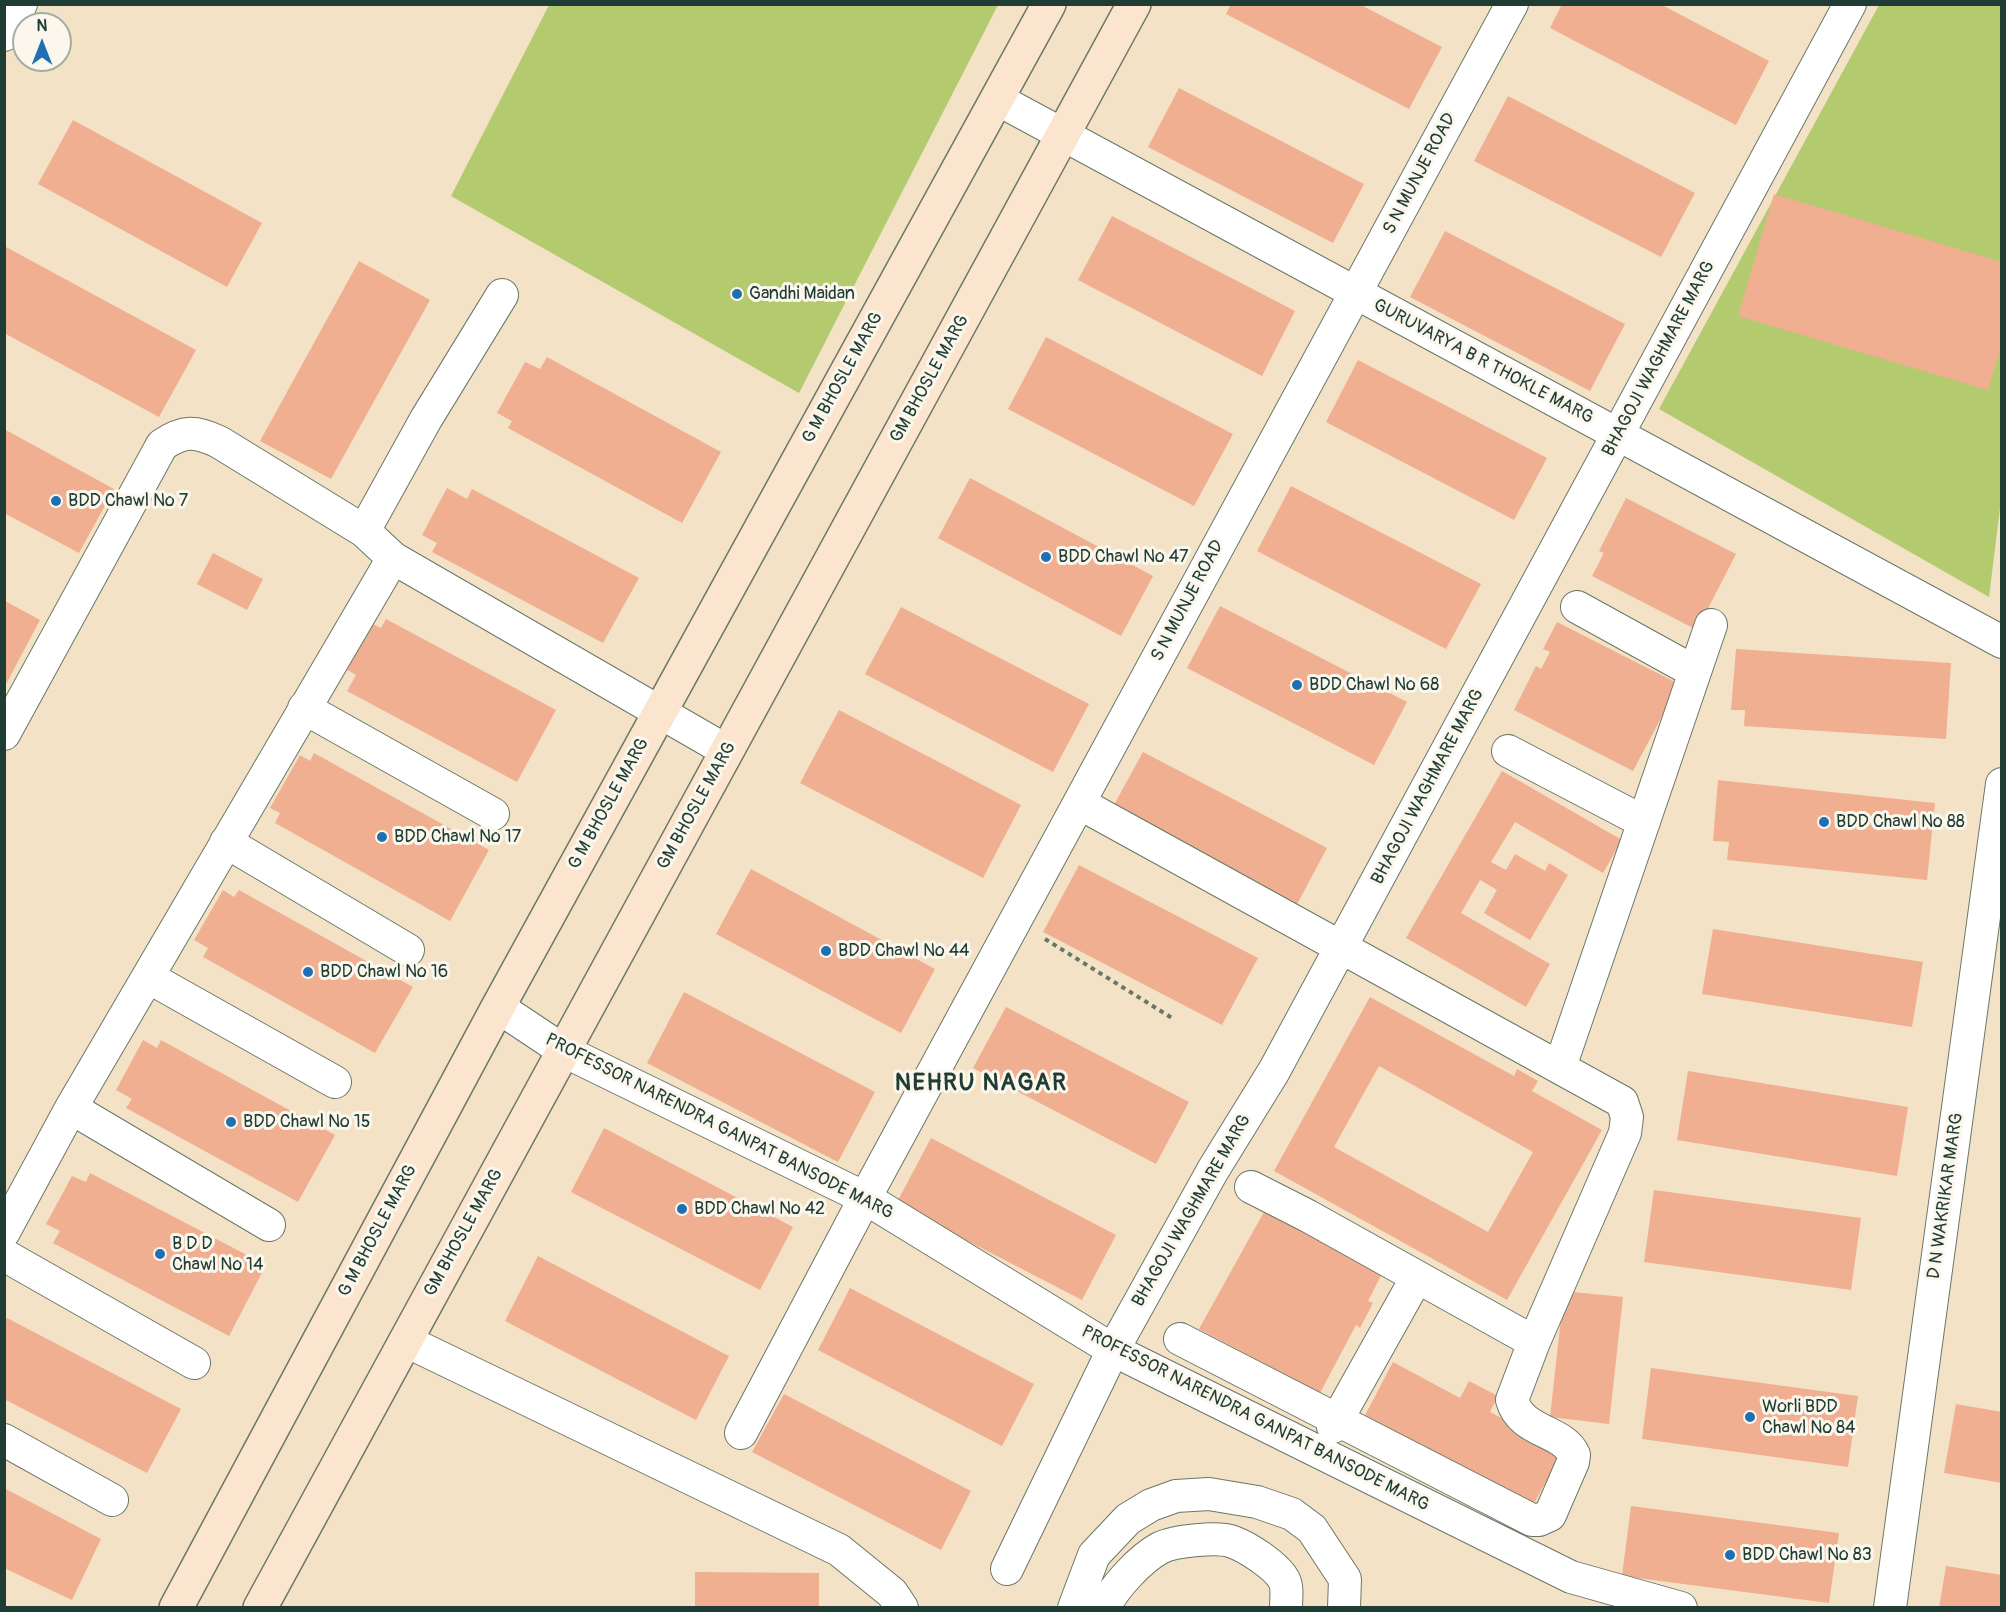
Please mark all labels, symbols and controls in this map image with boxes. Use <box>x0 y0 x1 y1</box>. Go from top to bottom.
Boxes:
north arrow <box>12 12 72 72</box>
text: N <box>37 16 47 36</box>
street label: S N MUNJE ROAD <box>1379 110 1461 238</box>
street label: BHAGOJI WAGHMARE MARG <box>1598 257 1720 461</box>
place label: Gandhi Maidan <box>749 283 855 305</box>
marker: Gandhi Maidan <box>730 287 744 301</box>
street label: GURUVARYA B R THOKLE MARG <box>1369 295 1597 429</box>
street label: G M BHOSLE MARG <box>798 309 888 447</box>
street label: GM BHOSLE MARG <box>886 311 974 447</box>
place label: BDD Chawl No 7 <box>68 490 188 512</box>
marker: BDD Chawl No 7 <box>49 494 63 508</box>
street label: S N MUNJE ROAD <box>1147 537 1229 665</box>
place label: BDD Chawl No 47 <box>1058 546 1189 568</box>
marker: BDD Chawl No 47 <box>1039 550 1053 564</box>
place label: BDD Chawl No 68 <box>1309 674 1439 696</box>
marker: BDD Chawl No 68 <box>1290 678 1304 692</box>
street label: BHAGOJI WAGHMARE MARG <box>1367 685 1489 889</box>
street label: G M BHOSLE MARG <box>564 735 654 873</box>
street label: GM BHOSLE MARG <box>653 738 741 874</box>
place label: BDD Chawl No 88 <box>1836 811 1965 833</box>
marker: BDD Chawl No 88 <box>1817 815 1831 829</box>
place label: BDD Chawl No 17 <box>394 826 521 848</box>
marker: BDD Chawl No 17 <box>375 830 389 844</box>
place label: BDD Chawl No 44 <box>838 940 970 962</box>
marker: BDD Chawl No 44 <box>819 944 833 958</box>
place label: BDD Chawl No 16 <box>320 961 448 983</box>
marker: BDD Chawl No 16 <box>301 965 315 979</box>
street label: PROFESSOR NARENDRA GANPAT BANSODE MARG <box>541 1029 897 1225</box>
district label: NEHRU NAGAR <box>895 1070 1067 1098</box>
place label: BDD Chawl No 15 <box>243 1111 370 1133</box>
street label: BHAGOJI WAGHMARE MARG <box>1128 1111 1256 1311</box>
street label: D N WAKRIKAR MARG <box>1924 1112 1968 1280</box>
marker: BDD Chawl No 15 <box>224 1115 238 1129</box>
street label: G M BHOSLE MARG <box>334 1161 422 1301</box>
street label: GM BHOSLE MARG <box>420 1165 508 1301</box>
place label: BDD Chawl No 42 <box>694 1198 825 1220</box>
marker: BDD Chawl No 42 <box>675 1202 689 1216</box>
place label: B D D Chawl No 14 <box>172 1233 263 1276</box>
marker: B D D Chawl No 14 <box>153 1247 167 1261</box>
street label: PROFESSOR NARENDRA GANPAT BANSODE MARG <box>1077 1321 1433 1517</box>
place label: Worli BDD Chawl No 84 <box>1762 1396 1856 1438</box>
marker: Worli BDD Chawl No 84 <box>1743 1410 1757 1424</box>
place label: BDD Chawl No 83 <box>1742 1544 1872 1566</box>
marker: BDD Chawl No 83 <box>1723 1548 1737 1562</box>

